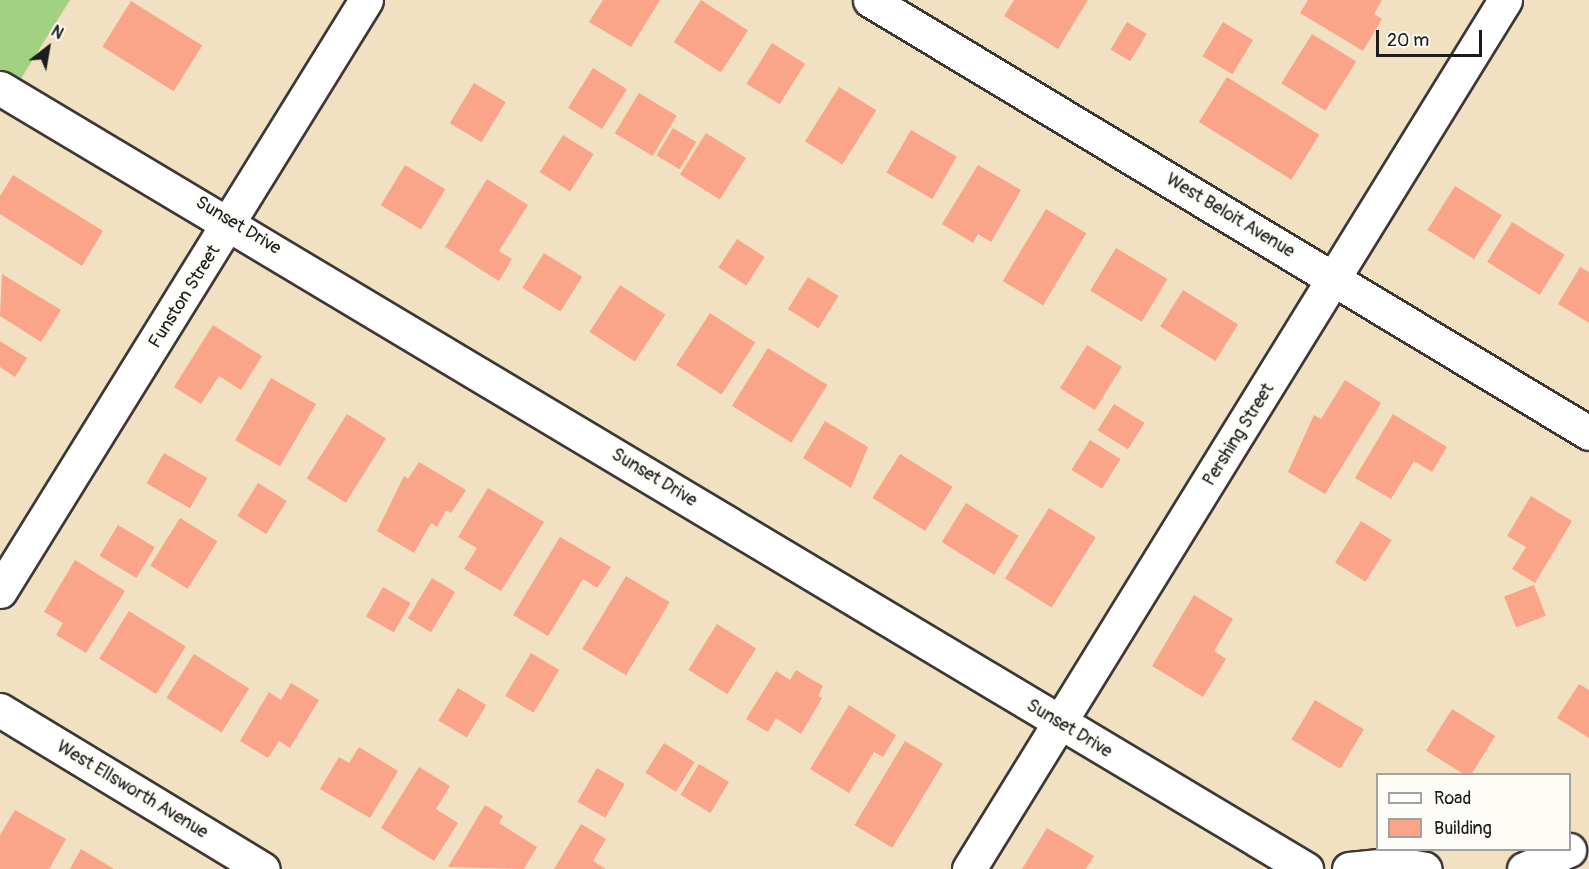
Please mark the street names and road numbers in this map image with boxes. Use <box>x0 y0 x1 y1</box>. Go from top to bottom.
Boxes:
street label: West Beloit Avenue <box>1162 169 1298 263</box>
street label: Sunset Drive <box>191 192 285 260</box>
street label: Funston Street <box>145 241 225 353</box>
street label: Pershing Street <box>1199 380 1279 490</box>
street label: Sunset Drive <box>607 444 701 512</box>
street label: Sunset Drive <box>1022 695 1116 763</box>
street label: West Ellsworth Avenue <box>52 736 212 844</box>

